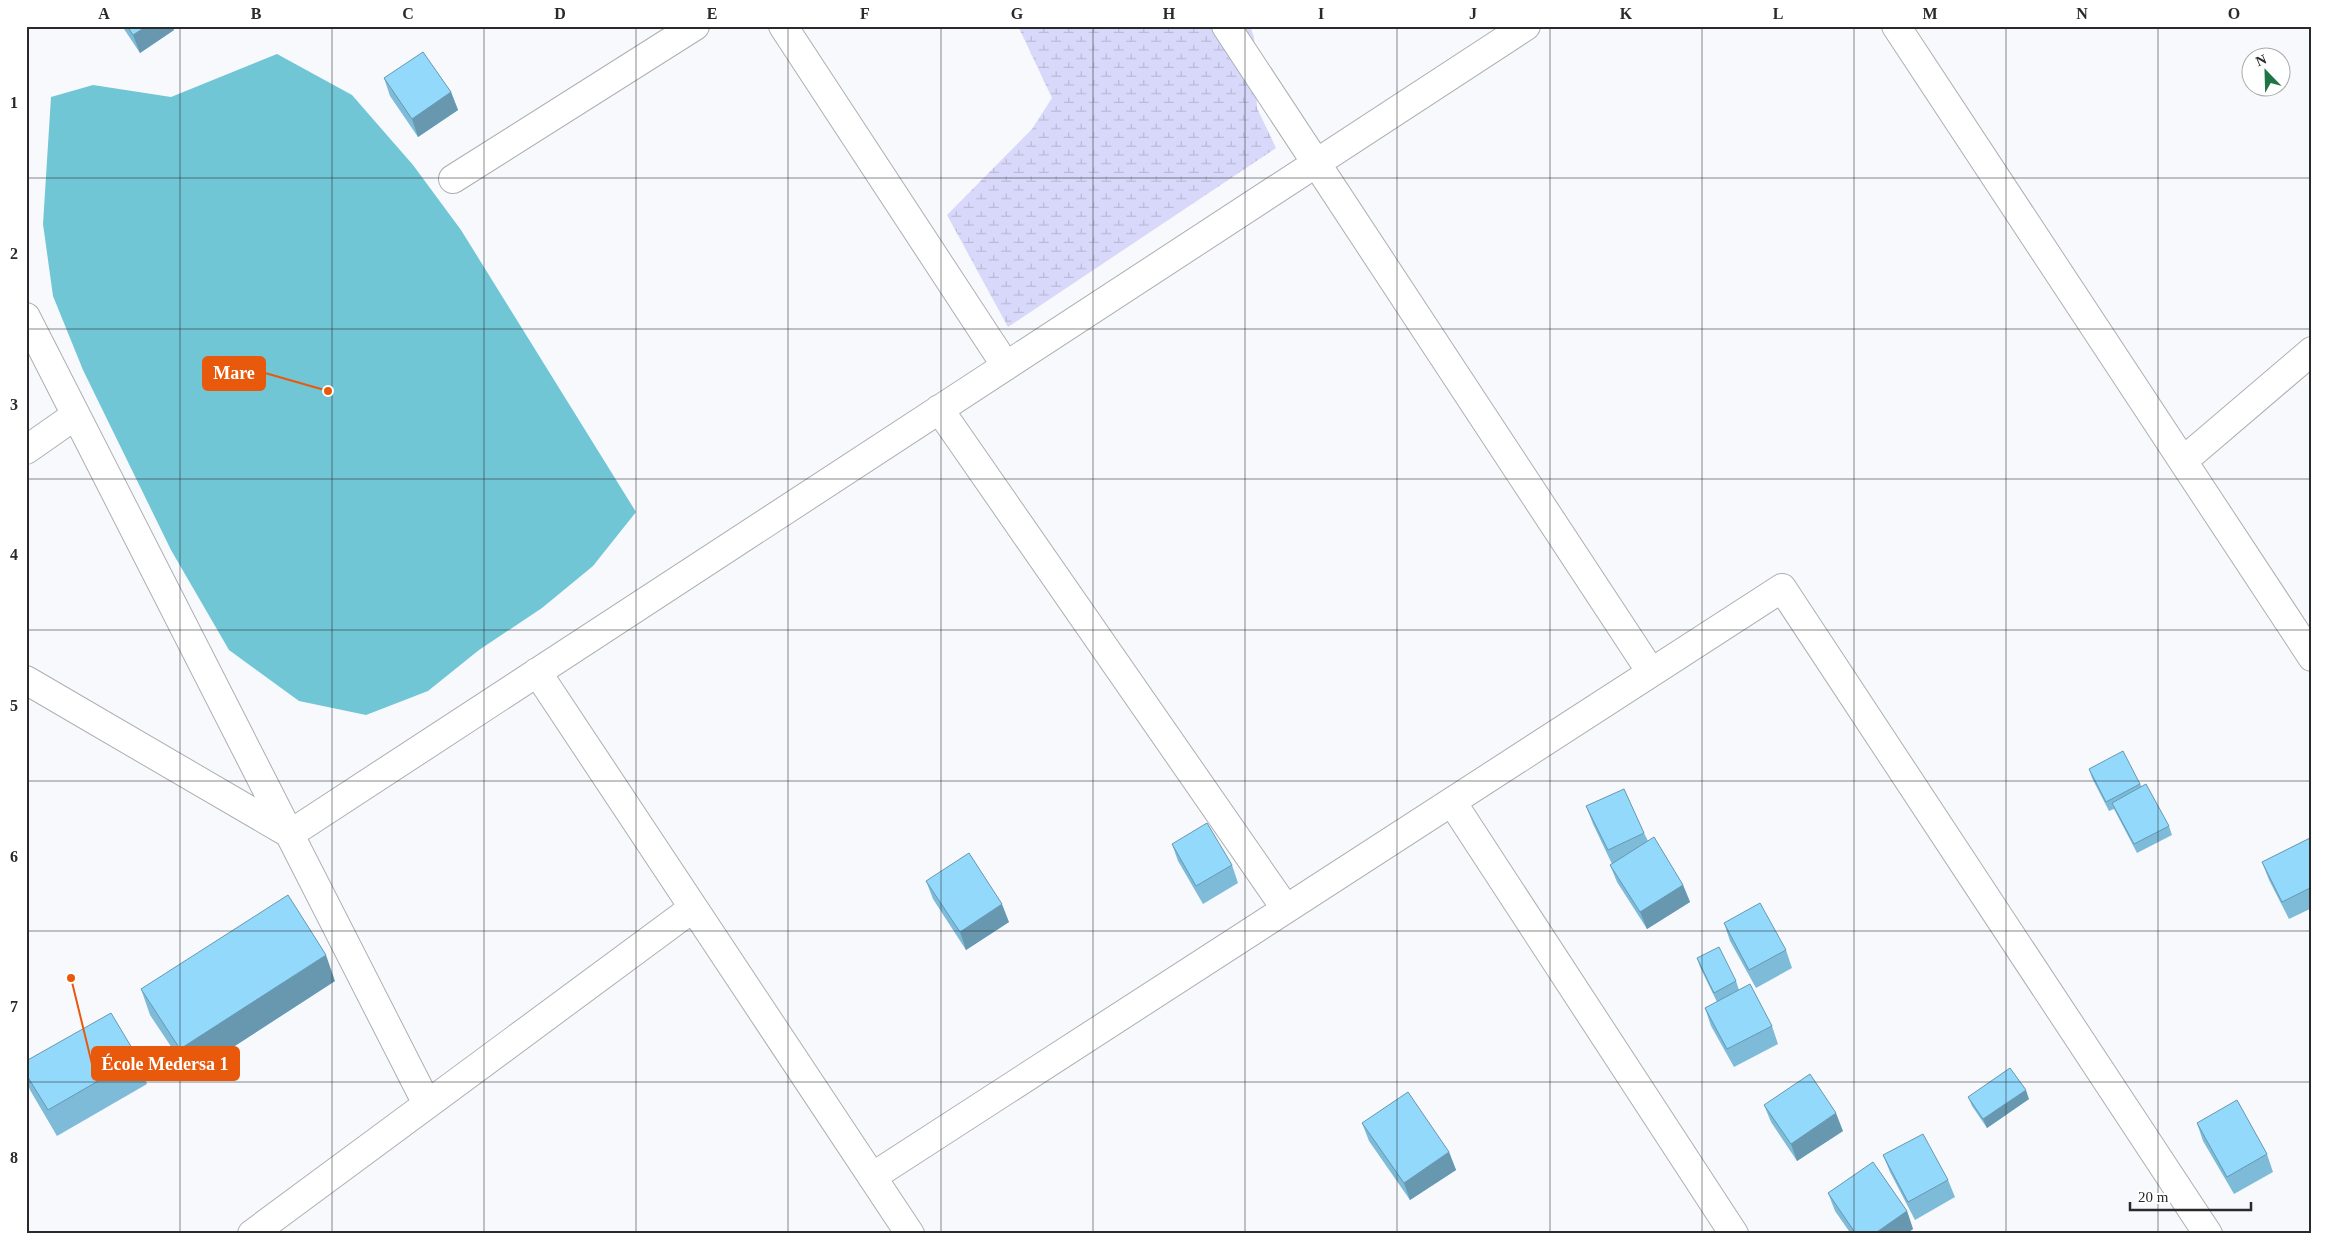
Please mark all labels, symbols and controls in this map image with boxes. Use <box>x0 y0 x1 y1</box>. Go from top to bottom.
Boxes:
text: A <box>98 5 110 22</box>
text: B <box>251 5 262 22</box>
text: C <box>402 5 414 22</box>
text: D <box>554 5 566 22</box>
text: E <box>707 5 717 22</box>
text: F <box>860 5 870 22</box>
text: G <box>1011 5 1024 22</box>
text: H <box>1163 5 1176 22</box>
text: I <box>1318 5 1324 22</box>
text: J <box>1469 5 1477 22</box>
text: K <box>1620 5 1633 22</box>
text: L <box>1773 5 1783 22</box>
text: M <box>1922 5 1938 22</box>
text: N <box>2076 5 2088 22</box>
text: O <box>2228 5 2240 22</box>
north arrow <box>2240 48 2290 98</box>
text: N <box>2254 52 2269 69</box>
text: 1 <box>10 94 18 111</box>
text: 2 <box>10 245 18 262</box>
callout: Mare <box>203 357 265 390</box>
text: Mare <box>213 363 255 383</box>
text: 3 <box>10 396 18 413</box>
text: 4 <box>10 546 18 563</box>
text: 5 <box>10 697 18 714</box>
text: 6 <box>10 848 18 865</box>
text: 7 <box>10 998 18 1015</box>
callout: École Medersa 1 <box>92 1047 239 1080</box>
text: École Medersa 1 <box>102 1053 228 1074</box>
text: 8 <box>10 1149 18 1166</box>
scale bar <box>2130 1180 2252 1212</box>
text: 20 m <box>2138 1189 2169 1205</box>

